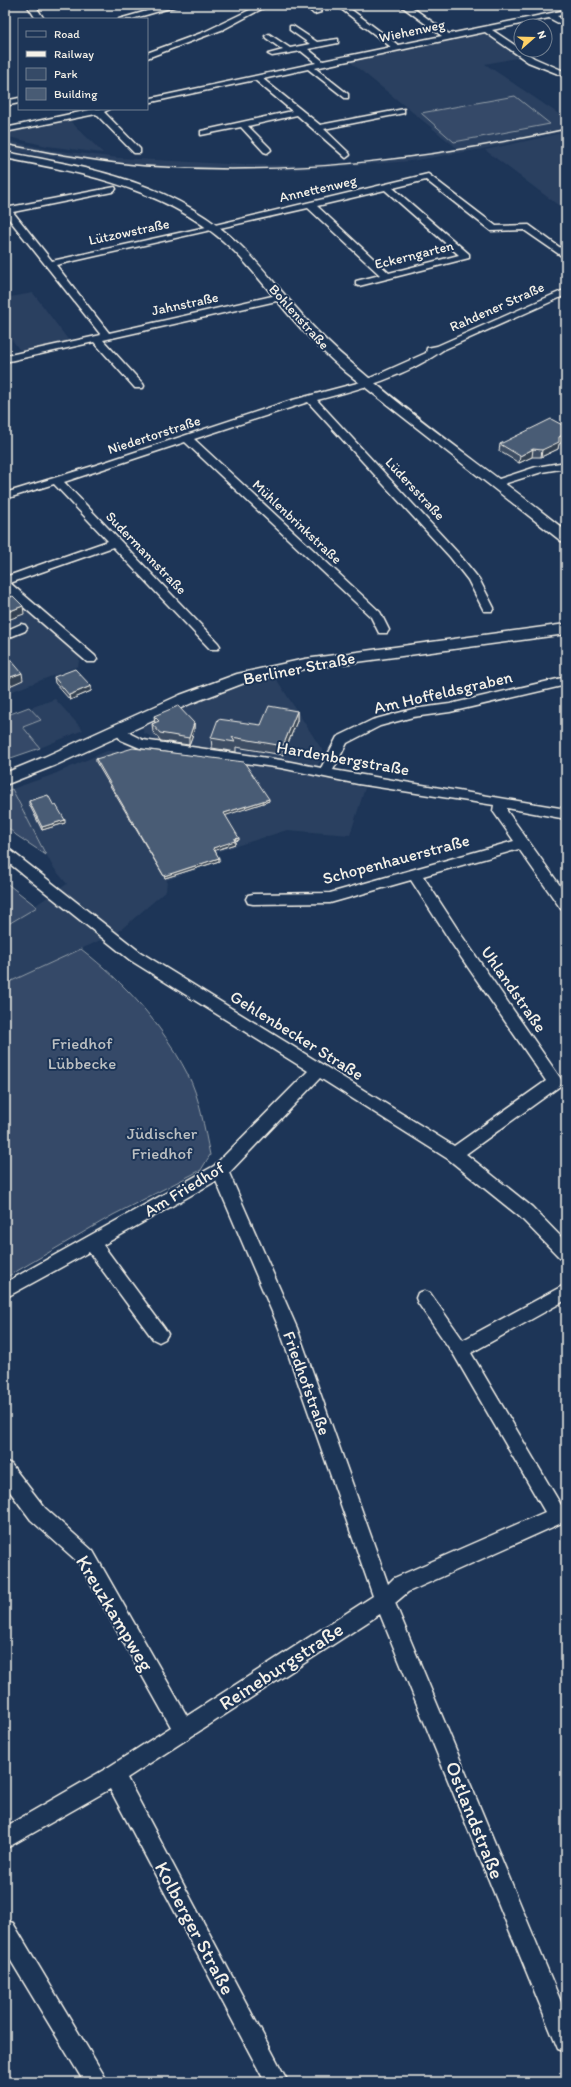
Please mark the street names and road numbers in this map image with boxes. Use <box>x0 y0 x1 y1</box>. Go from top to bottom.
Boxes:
street label: Wiehenweg <box>377 16 447 46</box>
street label: Annettenweg <box>278 172 359 206</box>
street label: Lützowstraße <box>87 215 171 249</box>
street label: Eckerngarten <box>373 237 456 273</box>
street label: Rahdener Straße <box>447 278 547 336</box>
street label: Bohlenstraße <box>265 281 333 353</box>
street label: Jahnstraße <box>150 289 220 319</box>
street label: Niedertorstraße <box>105 412 203 458</box>
street label: Lüdersstraße <box>382 454 449 524</box>
street label: Mühlenbrinkstraße <box>249 476 345 568</box>
street label: Sudermannstraße <box>102 508 190 598</box>
street label: Berliner Straße <box>241 647 357 689</box>
street label: Am Hoffeldsgraben <box>372 666 514 718</box>
street label: Hardenbergstraße <box>275 736 411 780</box>
street label: Schopenhauerstraße <box>320 830 472 888</box>
street label: Uhlandstraße <box>477 942 551 1036</box>
street label: Gehlenbecker Straße <box>227 986 367 1084</box>
street label: Am Friedhof <box>140 1157 228 1221</box>
street label: Friedhofstraße <box>279 1328 335 1438</box>
street label: Kreuzkampweg <box>71 1551 159 1676</box>
street label: Reineburgstraße <box>214 1617 348 1715</box>
street label: Ostlandstraße <box>441 1758 509 1882</box>
street label: Kolberger Straße <box>150 1857 240 1999</box>

